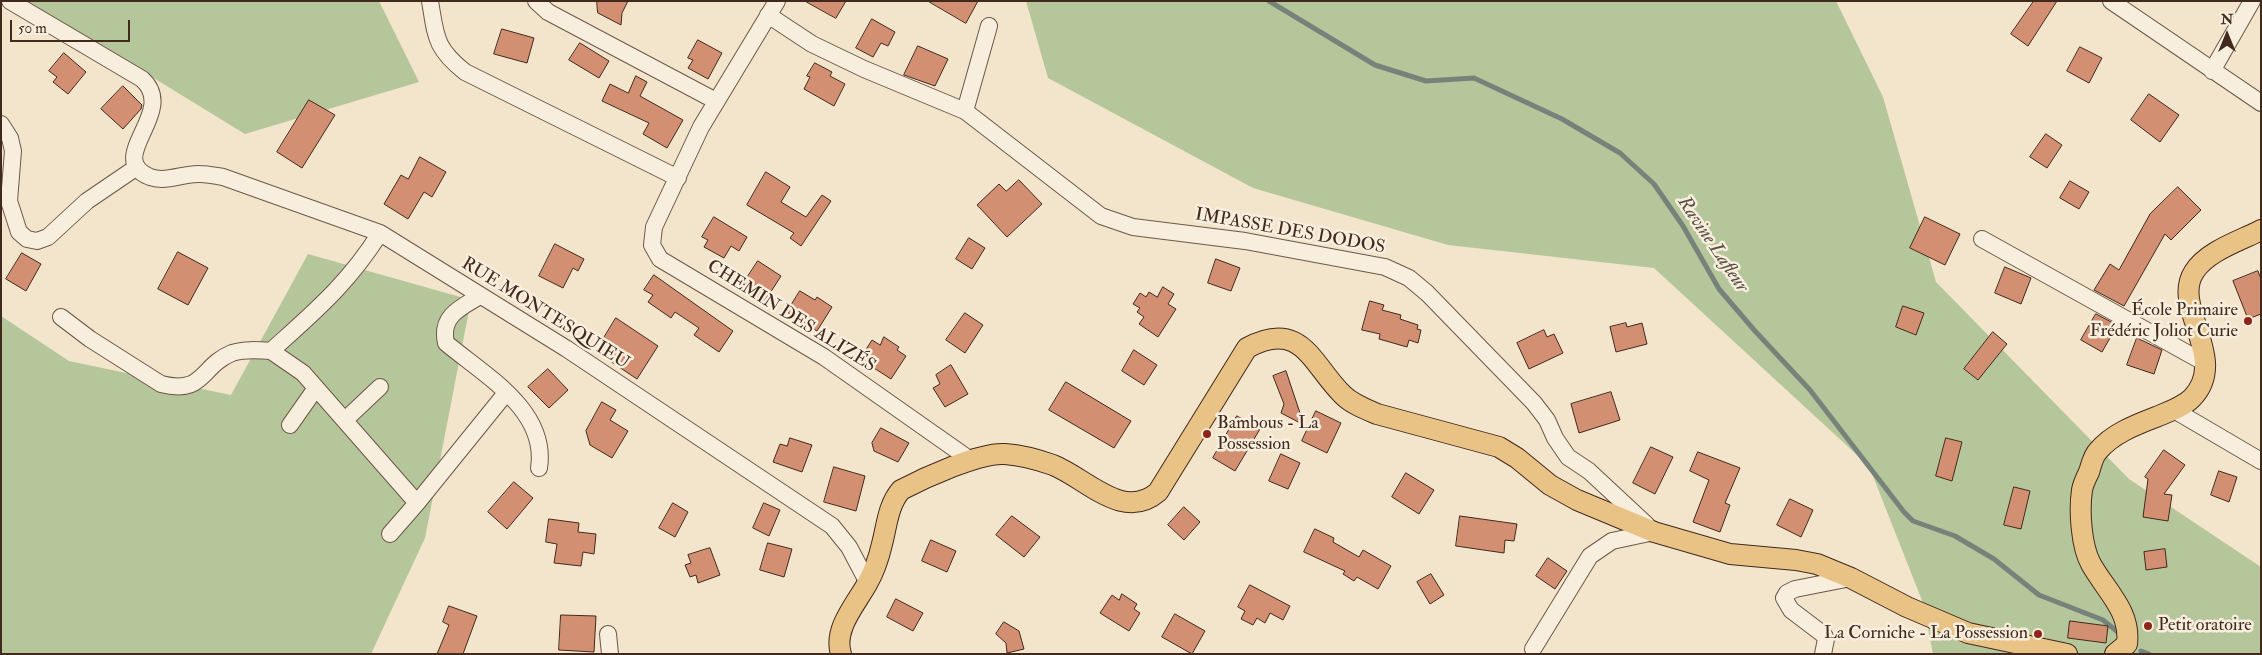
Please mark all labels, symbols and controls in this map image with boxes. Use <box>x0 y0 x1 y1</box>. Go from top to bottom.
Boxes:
scale bar <box>12 10 132 42</box>
north arrow <box>2202 10 2252 60</box>
text: N <box>2221 11 2233 28</box>
text: 50 m <box>18 19 47 38</box>
water label: Ravine Lafleur <box>1672 193 1752 297</box>
street label: IMPASSE DES DODOS <box>1193 205 1387 259</box>
street label: RUE MONTESQUIEU <box>457 253 633 375</box>
street label: CHEMIN DES ALIZÉS <box>703 256 879 378</box>
place label: École Primaire Frédéric Joliot Curie <box>2090 300 2238 342</box>
marker: École Primaire Frédéric Joliot Curie <box>2242 315 2254 327</box>
place label: Bambous - La Possession <box>1217 413 1319 456</box>
marker: Bambous - La Possession <box>1201 428 1213 440</box>
place label: Petit oratoire <box>2158 615 2252 637</box>
marker: Petit oratoire <box>2142 620 2154 632</box>
place label: La Corniche - La Possession <box>1824 623 2028 645</box>
marker: La Corniche - La Possession <box>2032 628 2044 640</box>

